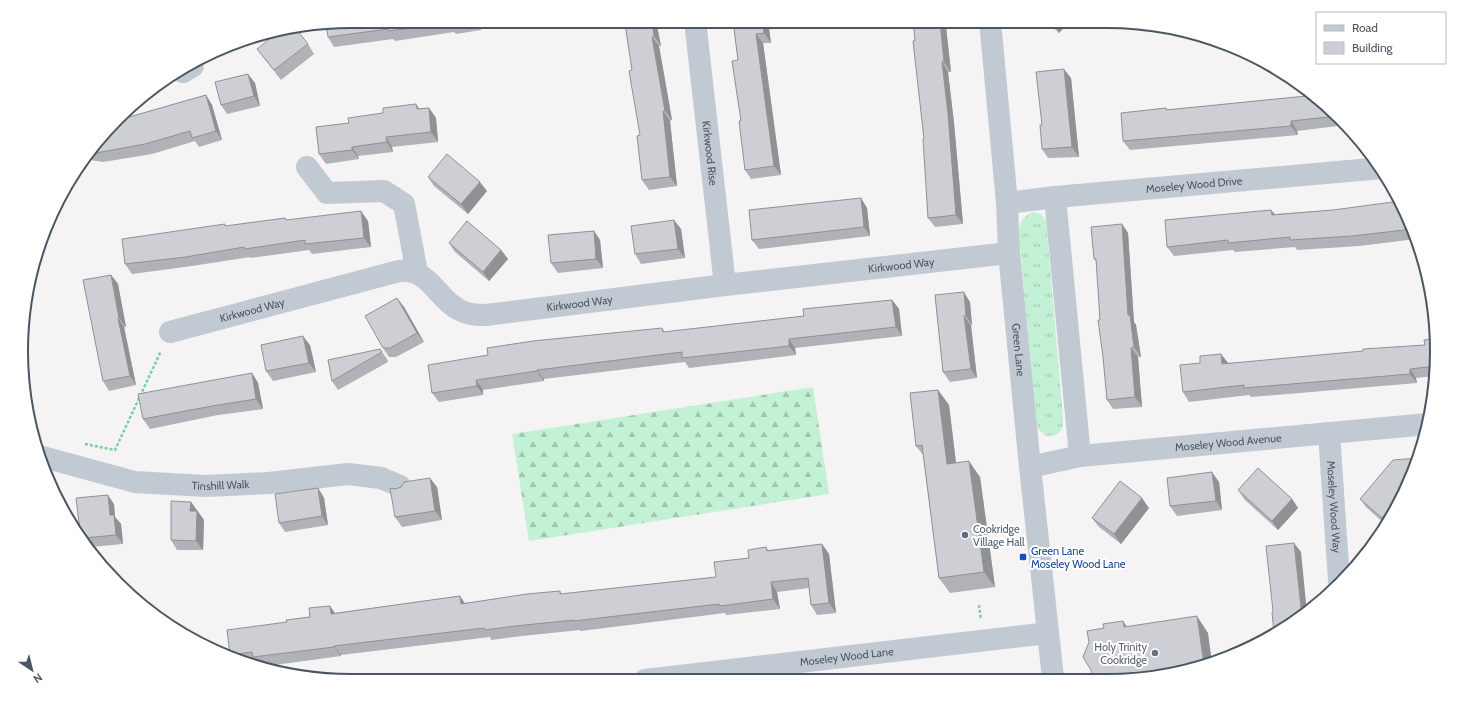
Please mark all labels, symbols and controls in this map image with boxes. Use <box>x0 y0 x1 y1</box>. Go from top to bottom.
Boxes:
legend <box>1316 12 1446 64</box>
text: Road <box>1352 20 1378 35</box>
text: Building <box>1352 40 1394 55</box>
street label: Kirkwood Rise <box>699 120 721 187</box>
street label: Moseley Wood Drive <box>1145 173 1243 196</box>
street label: Kirkwood Way <box>867 254 935 276</box>
street label: Kirkwood Way <box>546 292 614 314</box>
street label: Kirkwood Way <box>218 295 286 325</box>
street label: Green Lane <box>1009 323 1028 377</box>
street label: Moseley Wood Avenue <box>1174 430 1282 454</box>
street label: Moseley Wood Way <box>1324 460 1344 554</box>
street label: Tinshill Walk <box>191 477 250 493</box>
place label: Cookridge Village Hall <box>973 522 1025 549</box>
marker: Cookridge Village Hall <box>960 530 970 540</box>
place label: Green Lane Moseley Wood Lane <box>1031 544 1126 571</box>
marker: Green Lane Moseley Wood Lane <box>1018 552 1028 562</box>
place label: Holy Trinity Cookridge <box>1094 640 1147 667</box>
street label: Moseley Wood Lane <box>799 644 895 669</box>
marker: Holy Trinity Cookridge <box>1150 648 1160 658</box>
north arrow <box>12 650 52 690</box>
text: N <box>31 670 45 686</box>

